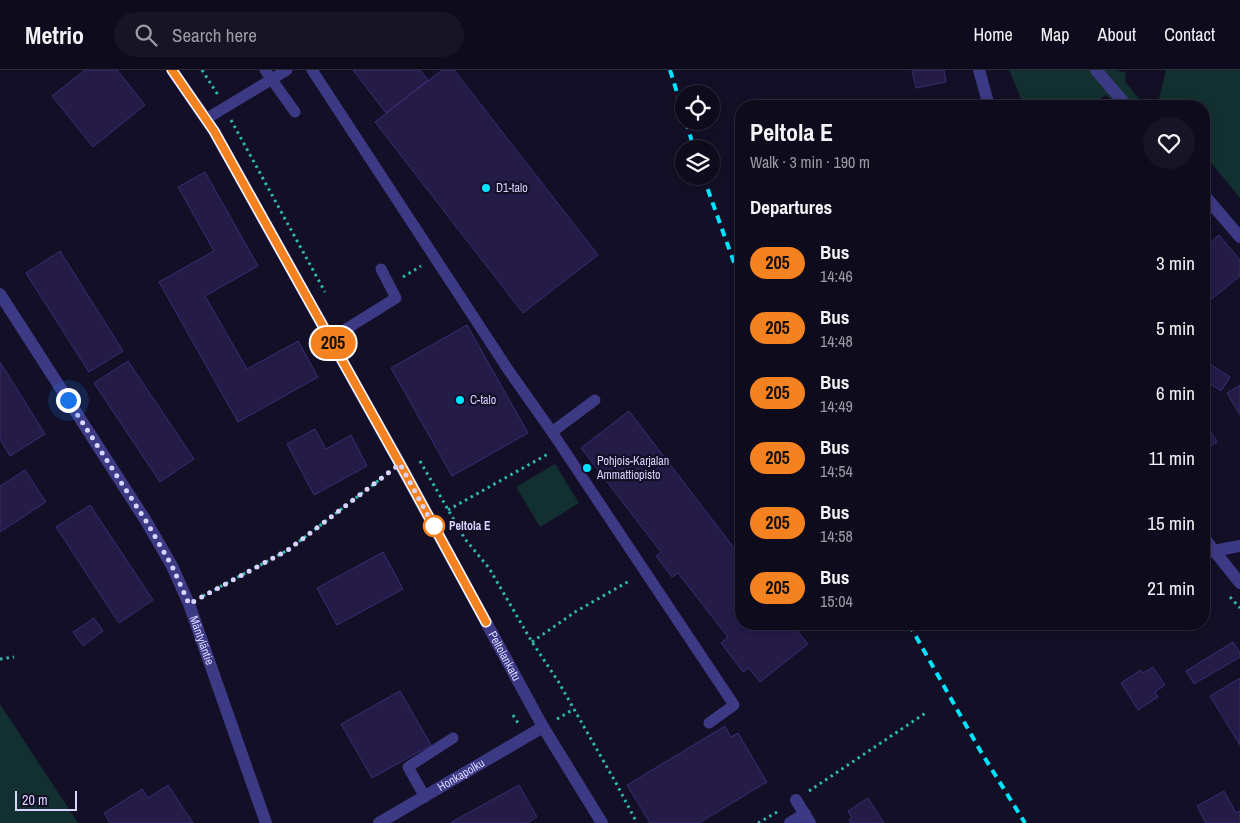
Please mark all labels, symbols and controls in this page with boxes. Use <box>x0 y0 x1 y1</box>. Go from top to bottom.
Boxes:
search box <box>114 12 464 57</box>
text: Metrio <box>25 19 84 51</box>
icon: search <box>132 21 160 49</box>
text: Search here <box>172 22 257 48</box>
text: Home <box>973 22 1013 47</box>
text: Map <box>1041 22 1070 47</box>
text: About <box>1098 22 1136 47</box>
text: Contact <box>1164 22 1215 47</box>
map controls <box>675 85 720 185</box>
button: locate <box>675 85 720 130</box>
text: Peltola E <box>750 116 833 148</box>
button: heart <box>1143 117 1195 169</box>
button: layers <box>675 140 720 185</box>
text: Walk · 3 min · 190 m <box>750 151 870 173</box>
place label: D1-talo <box>496 180 528 196</box>
marker: D1-talo <box>480 182 492 194</box>
text: Departures <box>750 194 832 220</box>
text: Bus <box>820 239 849 265</box>
text: 205 <box>765 250 790 275</box>
text: 3 min <box>1156 250 1195 276</box>
text: 14:46 <box>820 265 853 287</box>
text: Bus <box>820 304 849 330</box>
text: 205 <box>765 315 790 340</box>
text: 5 min <box>1156 315 1195 341</box>
line badge: 205 <box>304 327 362 359</box>
text: 205 <box>321 330 345 355</box>
text: 14:48 <box>820 330 853 352</box>
text: Bus <box>820 369 849 395</box>
text: 205 <box>765 380 790 405</box>
text: 6 min <box>1156 380 1195 406</box>
your location <box>56 388 81 413</box>
place label: C-talo <box>470 392 496 408</box>
marker: C-talo <box>454 394 466 406</box>
text: 14:49 <box>820 395 853 417</box>
text: Bus <box>820 434 849 460</box>
text: 205 <box>765 445 790 470</box>
text: 11 min <box>1149 445 1195 471</box>
place label: Pohjois-Karjalan Ammattiopisto <box>596 453 669 483</box>
text: 14:54 <box>820 460 853 482</box>
marker: Pohjois-Karjalan Ammattiopisto <box>581 462 593 474</box>
text: Bus <box>820 499 849 525</box>
text: 205 <box>765 510 790 535</box>
text: 15 min <box>1147 510 1195 536</box>
marker: Peltola E <box>423 515 445 537</box>
place label: Peltola E <box>449 518 491 534</box>
text: 14:58 <box>820 525 853 547</box>
text: Bus <box>820 564 849 590</box>
text: 205 <box>765 575 790 600</box>
text: 21 min <box>1147 575 1195 601</box>
text: 15:04 <box>820 590 853 612</box>
street label: Mäntyläntie <box>186 614 218 667</box>
street label: Peltolankatu <box>484 628 524 684</box>
street label: Honkapolku <box>434 755 487 795</box>
scale bar <box>15 788 78 811</box>
text: 20 m <box>22 791 48 809</box>

